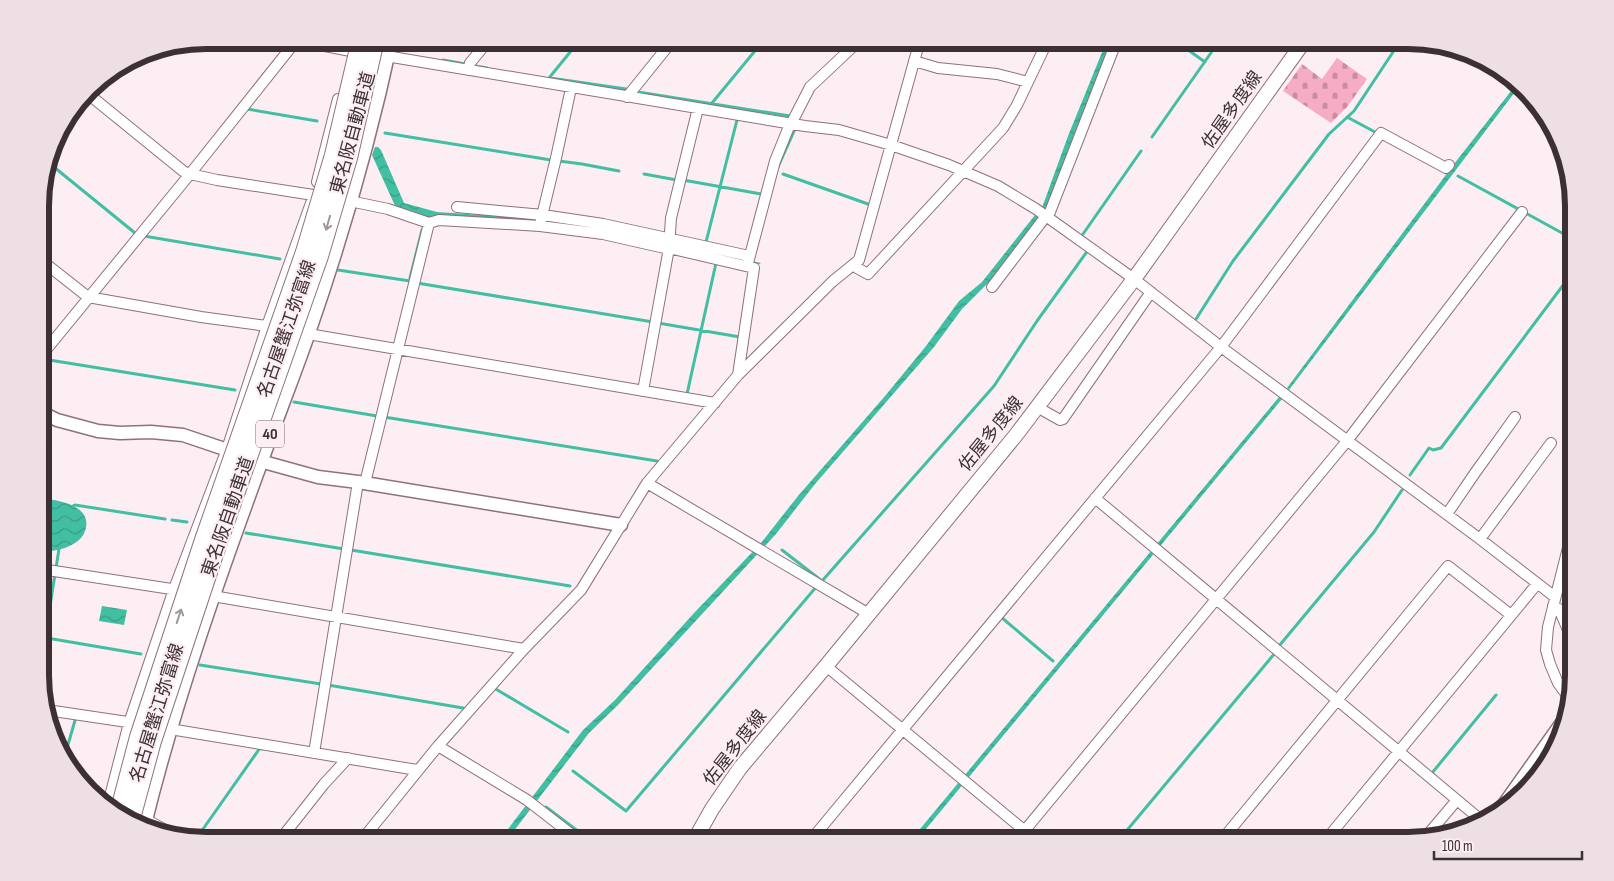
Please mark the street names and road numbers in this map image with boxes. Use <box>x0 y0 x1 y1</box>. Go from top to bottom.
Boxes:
street label: 佐屋多度線 <box>1198 67 1266 153</box>
street label: 東名阪自動車道 <box>327 69 379 197</box>
street label: 名古屋蟹江弥富線 <box>254 258 320 400</box>
street label: 佐屋多度線 <box>955 392 1027 476</box>
road number: 40 <box>256 420 284 448</box>
street label: 東名阪自動車道 <box>198 454 258 580</box>
street label: 名古屋蟹江弥富線 <box>126 641 188 785</box>
street label: 佐屋多度線 <box>699 706 771 790</box>

